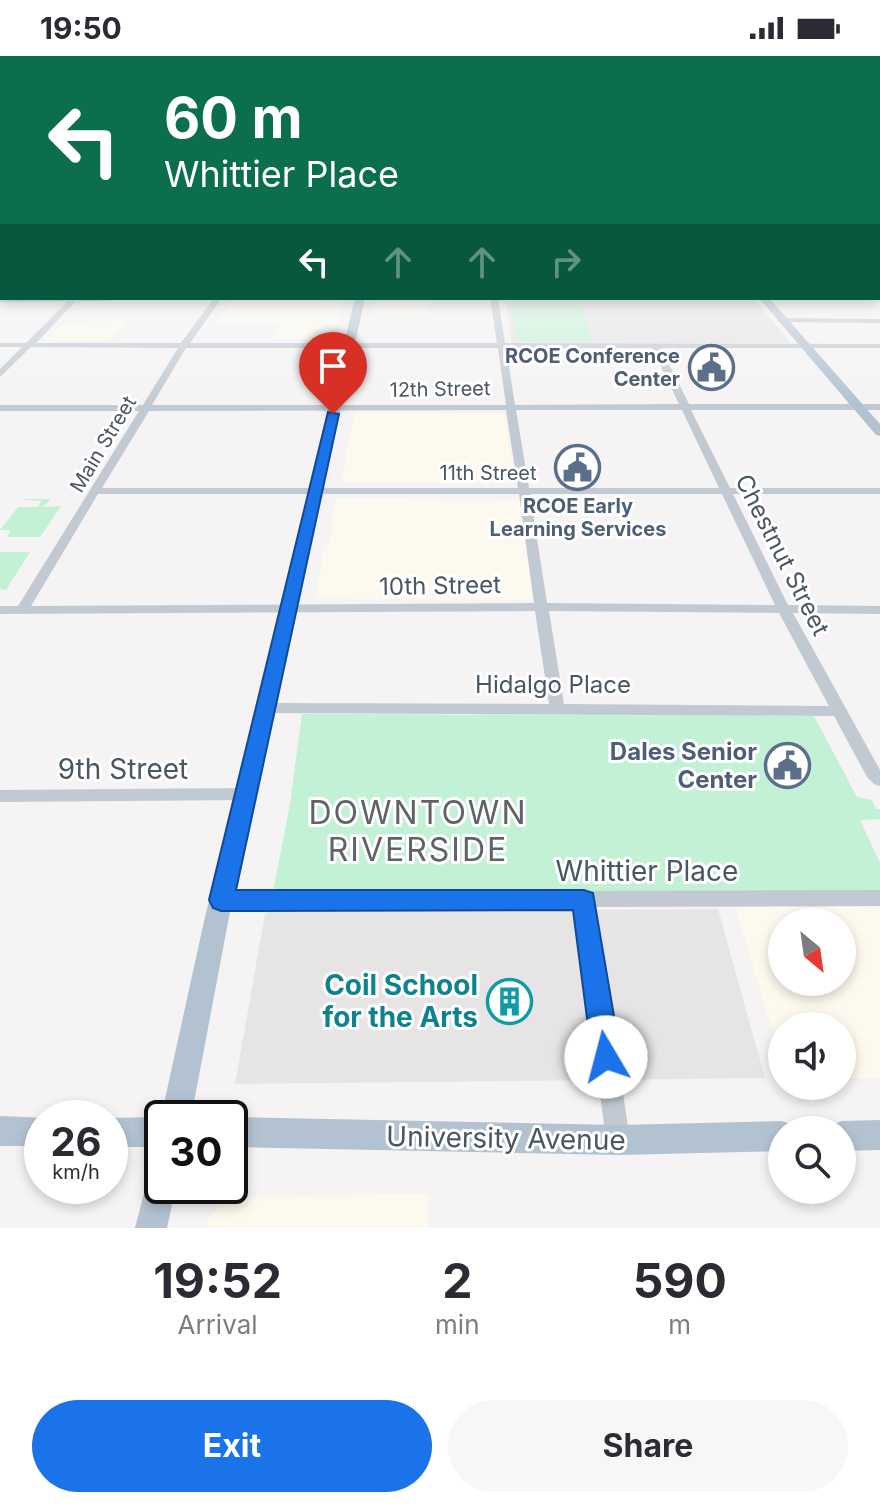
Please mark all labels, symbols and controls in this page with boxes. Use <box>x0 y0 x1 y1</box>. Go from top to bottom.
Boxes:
text: 19:50 <box>40 10 122 46</box>
text: 60 m <box>164 84 303 152</box>
icon: left <box>32 88 136 192</box>
text: Whittier Place <box>164 152 399 196</box>
icon: left <box>292 240 336 284</box>
icon: ahead <box>376 240 420 284</box>
icon: ahead <box>460 240 504 284</box>
icon: right <box>544 240 588 284</box>
pin <box>299 332 367 414</box>
icon: arrive <box>311 344 355 388</box>
place label: RCOE Conference Center <box>505 344 680 391</box>
public building icon: RCOE Conference Center <box>687 344 735 392</box>
street label: 12th Street <box>389 376 491 402</box>
street label: Main Street <box>65 391 141 496</box>
public building icon: RCOE Early Learning Services <box>554 443 602 491</box>
street label: 11th Street <box>440 461 537 485</box>
street label: Chestnut Street <box>729 469 836 640</box>
place label: RCOE Early Learning Services <box>490 494 666 541</box>
street label: 10th Street <box>379 570 501 601</box>
street label: Hidalgo Place <box>475 670 631 699</box>
place label: Dales Senior Center <box>610 737 757 794</box>
public building icon: Dales Senior Center <box>764 742 812 790</box>
street label: 9th Street <box>58 752 188 786</box>
district label: DOWNTOWN RIVERSIDE <box>308 793 528 869</box>
street label: Whittier Place <box>556 854 738 888</box>
north arrow <box>768 908 856 996</box>
map controls <box>768 908 856 1204</box>
place label: Coil School for the Arts <box>323 968 478 1034</box>
building icon: Coil School for the Arts <box>485 977 533 1025</box>
button: sound <box>768 1012 856 1100</box>
position arrow <box>564 1015 648 1099</box>
speed limit sign: 30 <box>144 1100 248 1204</box>
button: search <box>768 1116 856 1204</box>
text: 26 <box>50 1117 102 1166</box>
street label: University Avenue <box>386 1119 626 1157</box>
text: km/h <box>52 1160 100 1184</box>
text: 19:52 <box>153 1251 282 1310</box>
text: 2 <box>442 1251 472 1310</box>
text: 590 <box>633 1251 727 1310</box>
text: Arrival <box>178 1309 258 1340</box>
text: min <box>435 1309 480 1340</box>
text: m <box>668 1309 691 1340</box>
button: Exit <box>32 1400 432 1492</box>
button: Share <box>448 1400 848 1492</box>

